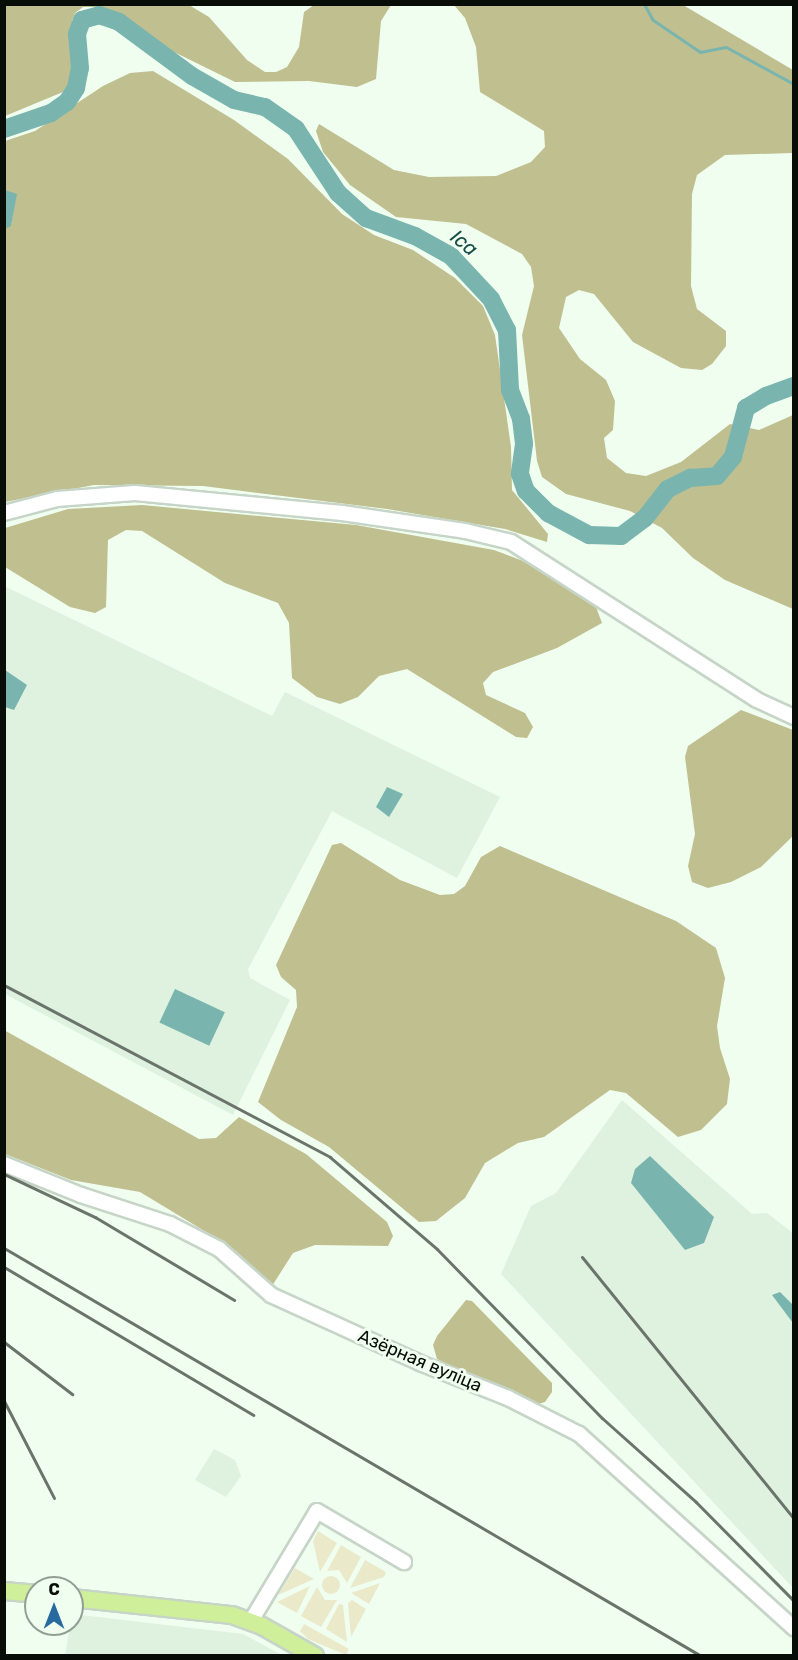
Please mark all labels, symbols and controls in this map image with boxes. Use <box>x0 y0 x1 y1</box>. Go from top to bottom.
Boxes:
water label: Іса <box>445 225 483 261</box>
street label: Азёрная вуліца <box>355 1325 485 1397</box>
north arrow <box>24 1576 84 1636</box>
text: С <box>48 1580 60 1599</box>

